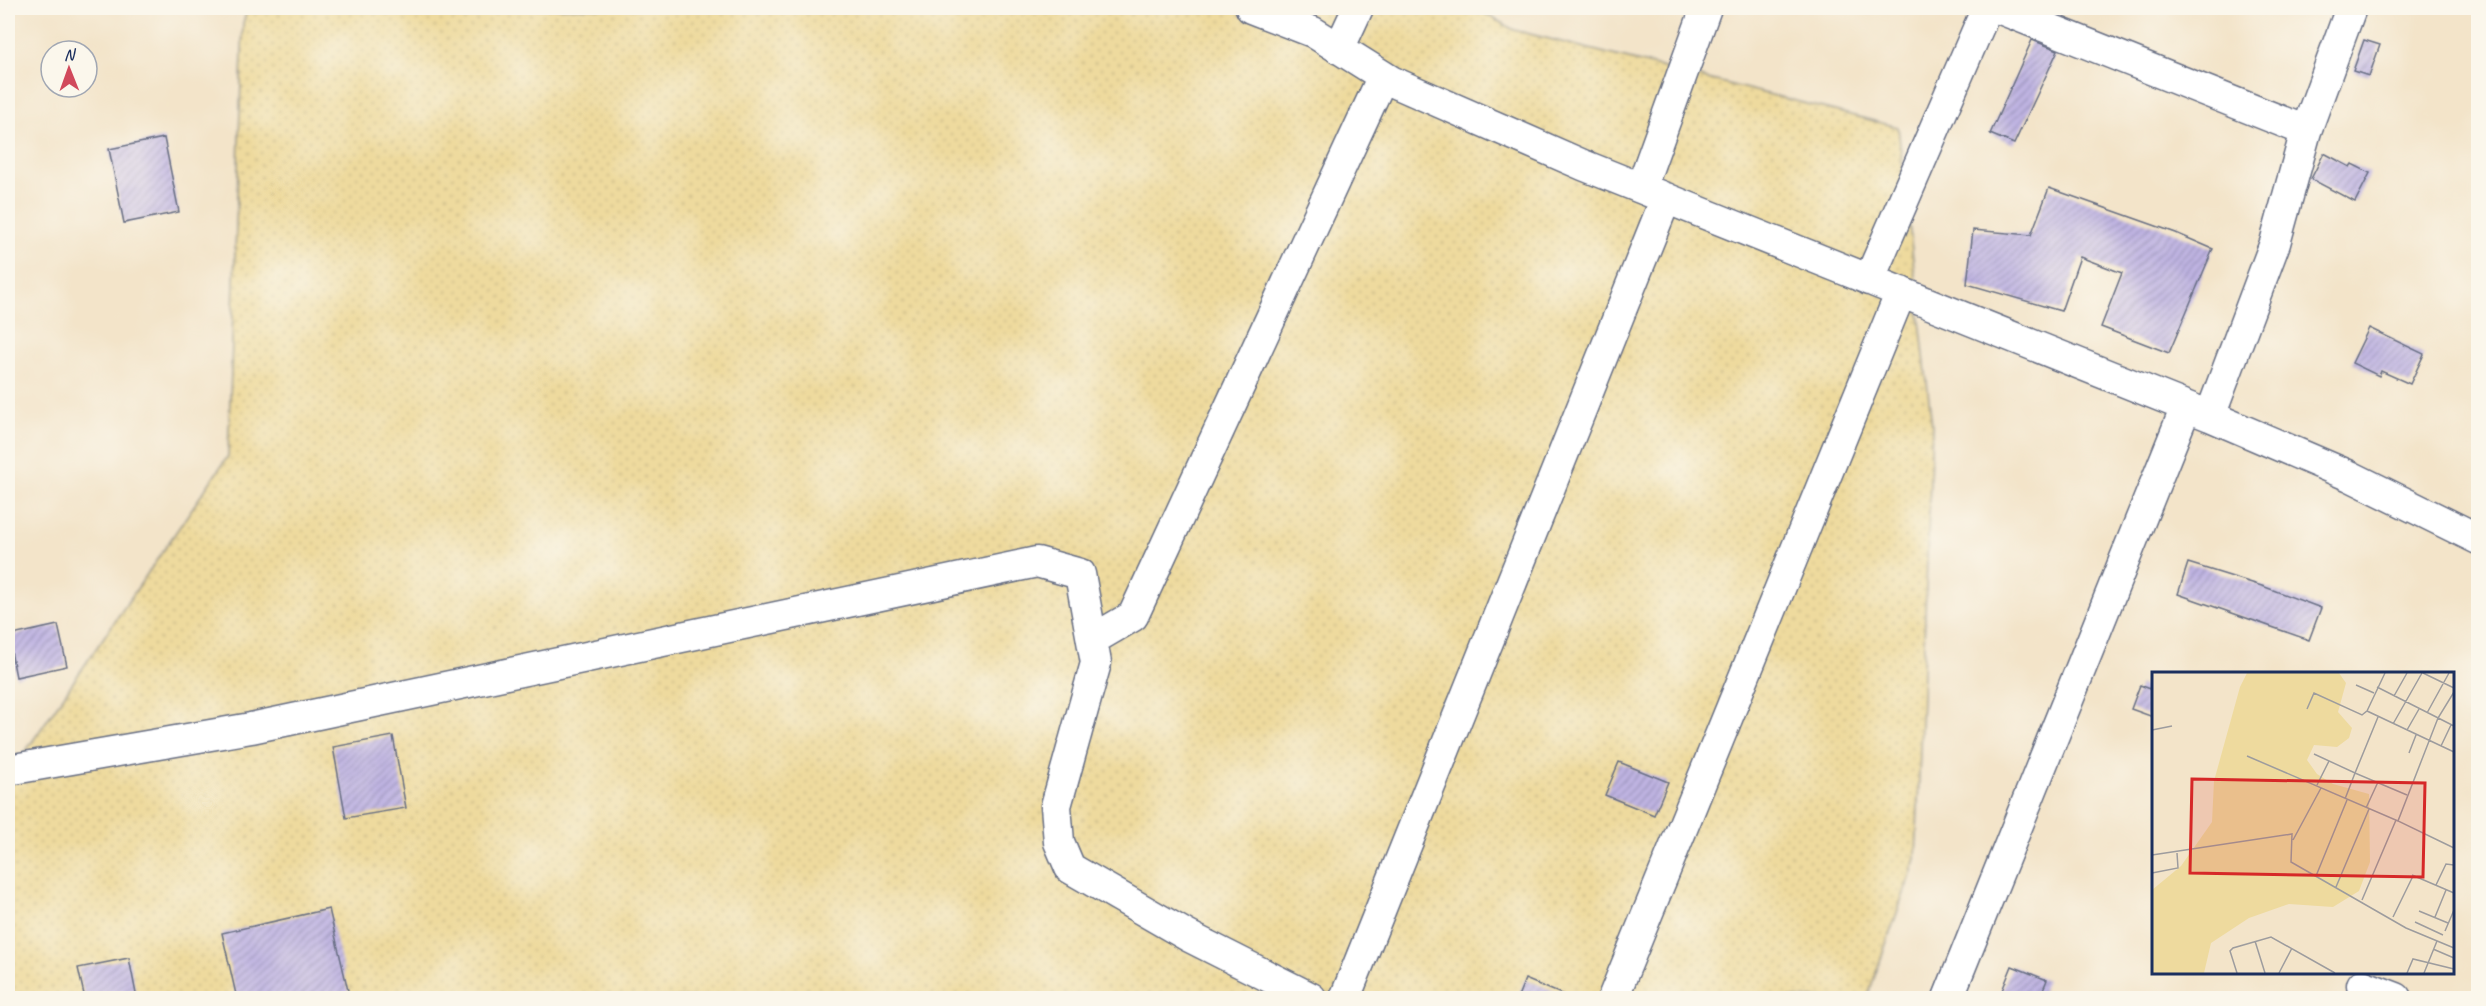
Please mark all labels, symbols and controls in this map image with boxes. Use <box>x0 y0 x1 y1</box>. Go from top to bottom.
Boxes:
north arrow <box>39 39 99 99</box>
text: N <box>64 45 77 65</box>
inset map <box>2152 672 2453 973</box>

